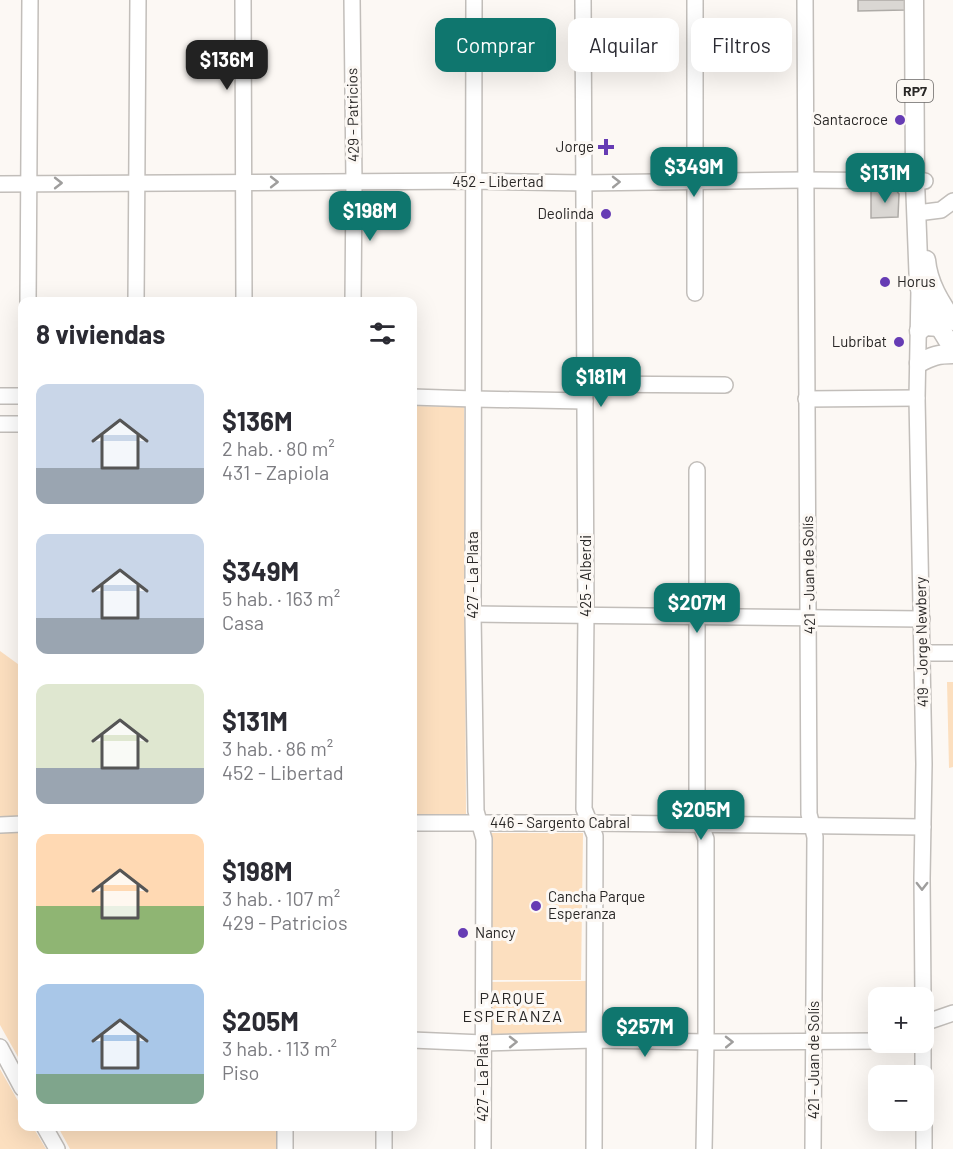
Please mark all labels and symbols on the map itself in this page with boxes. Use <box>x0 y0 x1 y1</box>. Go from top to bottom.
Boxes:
pin: $136M <box>185 40 269 91</box>
street label: 429 - Patricios <box>342 68 362 162</box>
road number: RP7 <box>897 80 933 102</box>
place label: Santacroce <box>813 110 888 128</box>
marker: Santacroce <box>893 113 907 127</box>
place label: Jorge <box>556 137 594 155</box>
marker: Jorge <box>599 140 613 154</box>
pin: $349M <box>652 147 736 198</box>
pin: $131M <box>843 153 927 204</box>
street label: 452 - Libertad <box>452 172 544 190</box>
one-way arrow <box>270 176 279 188</box>
one-way arrow <box>611 176 620 188</box>
one-way arrow <box>54 177 63 190</box>
pin: $198M <box>328 191 412 242</box>
place label: Deolinda <box>537 204 594 222</box>
marker: Deolinda <box>599 207 613 221</box>
place label: Horus <box>897 272 936 290</box>
marker: Horus <box>878 275 892 289</box>
place label: Lubribat <box>832 332 887 350</box>
marker: Lubribat <box>892 335 906 349</box>
pin: $181M <box>559 357 643 408</box>
street label: 421 - Juan de Solís <box>798 516 818 635</box>
street label: 427 - La Plata <box>463 531 481 619</box>
street label: 425 - Alberdi <box>576 535 594 617</box>
street label: 419 - Jorge Newbery <box>911 576 931 707</box>
pin: $207M <box>655 583 739 634</box>
pin: $205M <box>659 790 743 841</box>
street label: 446 - Sargento Cabral <box>490 813 630 831</box>
one-way arrow <box>916 881 928 890</box>
place label: Cancha Parque Esperanza <box>548 887 645 922</box>
marker: Cancha Parque Esperanza <box>529 899 543 913</box>
place label: Nancy <box>475 923 516 941</box>
marker: Nancy <box>456 926 470 940</box>
district label: PARQUE ESPERANZA <box>462 988 564 1025</box>
street label: 421 - Juan de Solís <box>804 1001 822 1119</box>
pin: $257M <box>603 1007 687 1058</box>
street label: 427 - La Plata <box>473 1034 491 1122</box>
one-way arrow <box>508 1036 517 1048</box>
one-way arrow <box>724 1036 733 1048</box>

